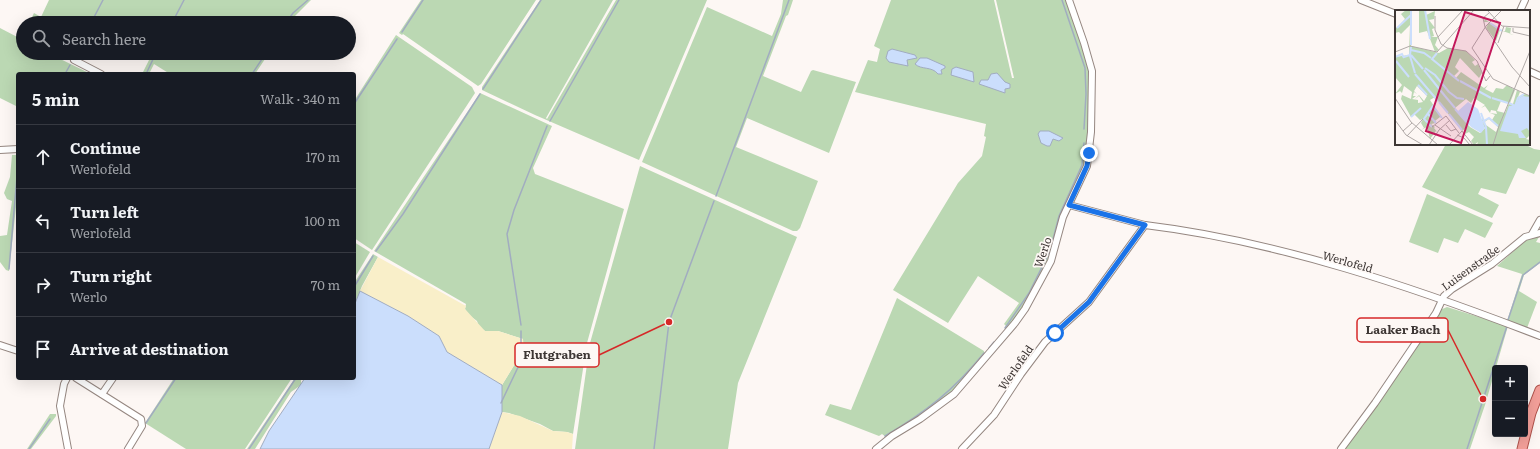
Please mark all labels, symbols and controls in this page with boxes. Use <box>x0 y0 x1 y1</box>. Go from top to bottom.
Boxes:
inset map <box>1395 10 1530 145</box>
search box <box>16 16 356 60</box>
icon: search <box>30 27 52 49</box>
text: Search here <box>62 27 146 50</box>
text: 5 min <box>32 86 80 111</box>
text: Walk · 340 m <box>260 89 340 108</box>
text: Continue <box>70 136 140 159</box>
route end <box>1080 144 1098 162</box>
icon: ahead <box>32 146 54 168</box>
text: 170 m <box>306 147 340 166</box>
text: Werlofeld <box>70 159 131 178</box>
text: Turn left <box>70 200 139 223</box>
icon: left <box>32 210 54 232</box>
text: 100 m <box>304 211 340 230</box>
text: Werlofeld <box>70 223 131 242</box>
street label: Werlo <box>1029 234 1055 270</box>
street label: Luisenstraße <box>1438 240 1503 294</box>
street label: Werlofeld <box>1321 246 1375 276</box>
text: Turn right <box>70 264 152 287</box>
icon: right <box>32 274 54 296</box>
text: 70 m <box>311 275 340 294</box>
text: Werlo <box>70 287 107 306</box>
callout: Laaker Bach <box>1357 318 1448 342</box>
text: Laaker Bach <box>1365 320 1441 338</box>
route start <box>1046 324 1064 342</box>
text: Arrive at destination <box>70 337 229 360</box>
icon: arrive <box>32 338 54 360</box>
street label: Werlofeld <box>994 341 1037 393</box>
callout: Flutgraben <box>515 343 599 367</box>
text: Flutgraben <box>523 345 592 363</box>
map controls <box>1492 365 1528 437</box>
button: + <box>1492 365 1528 401</box>
button: − <box>1492 401 1528 437</box>

